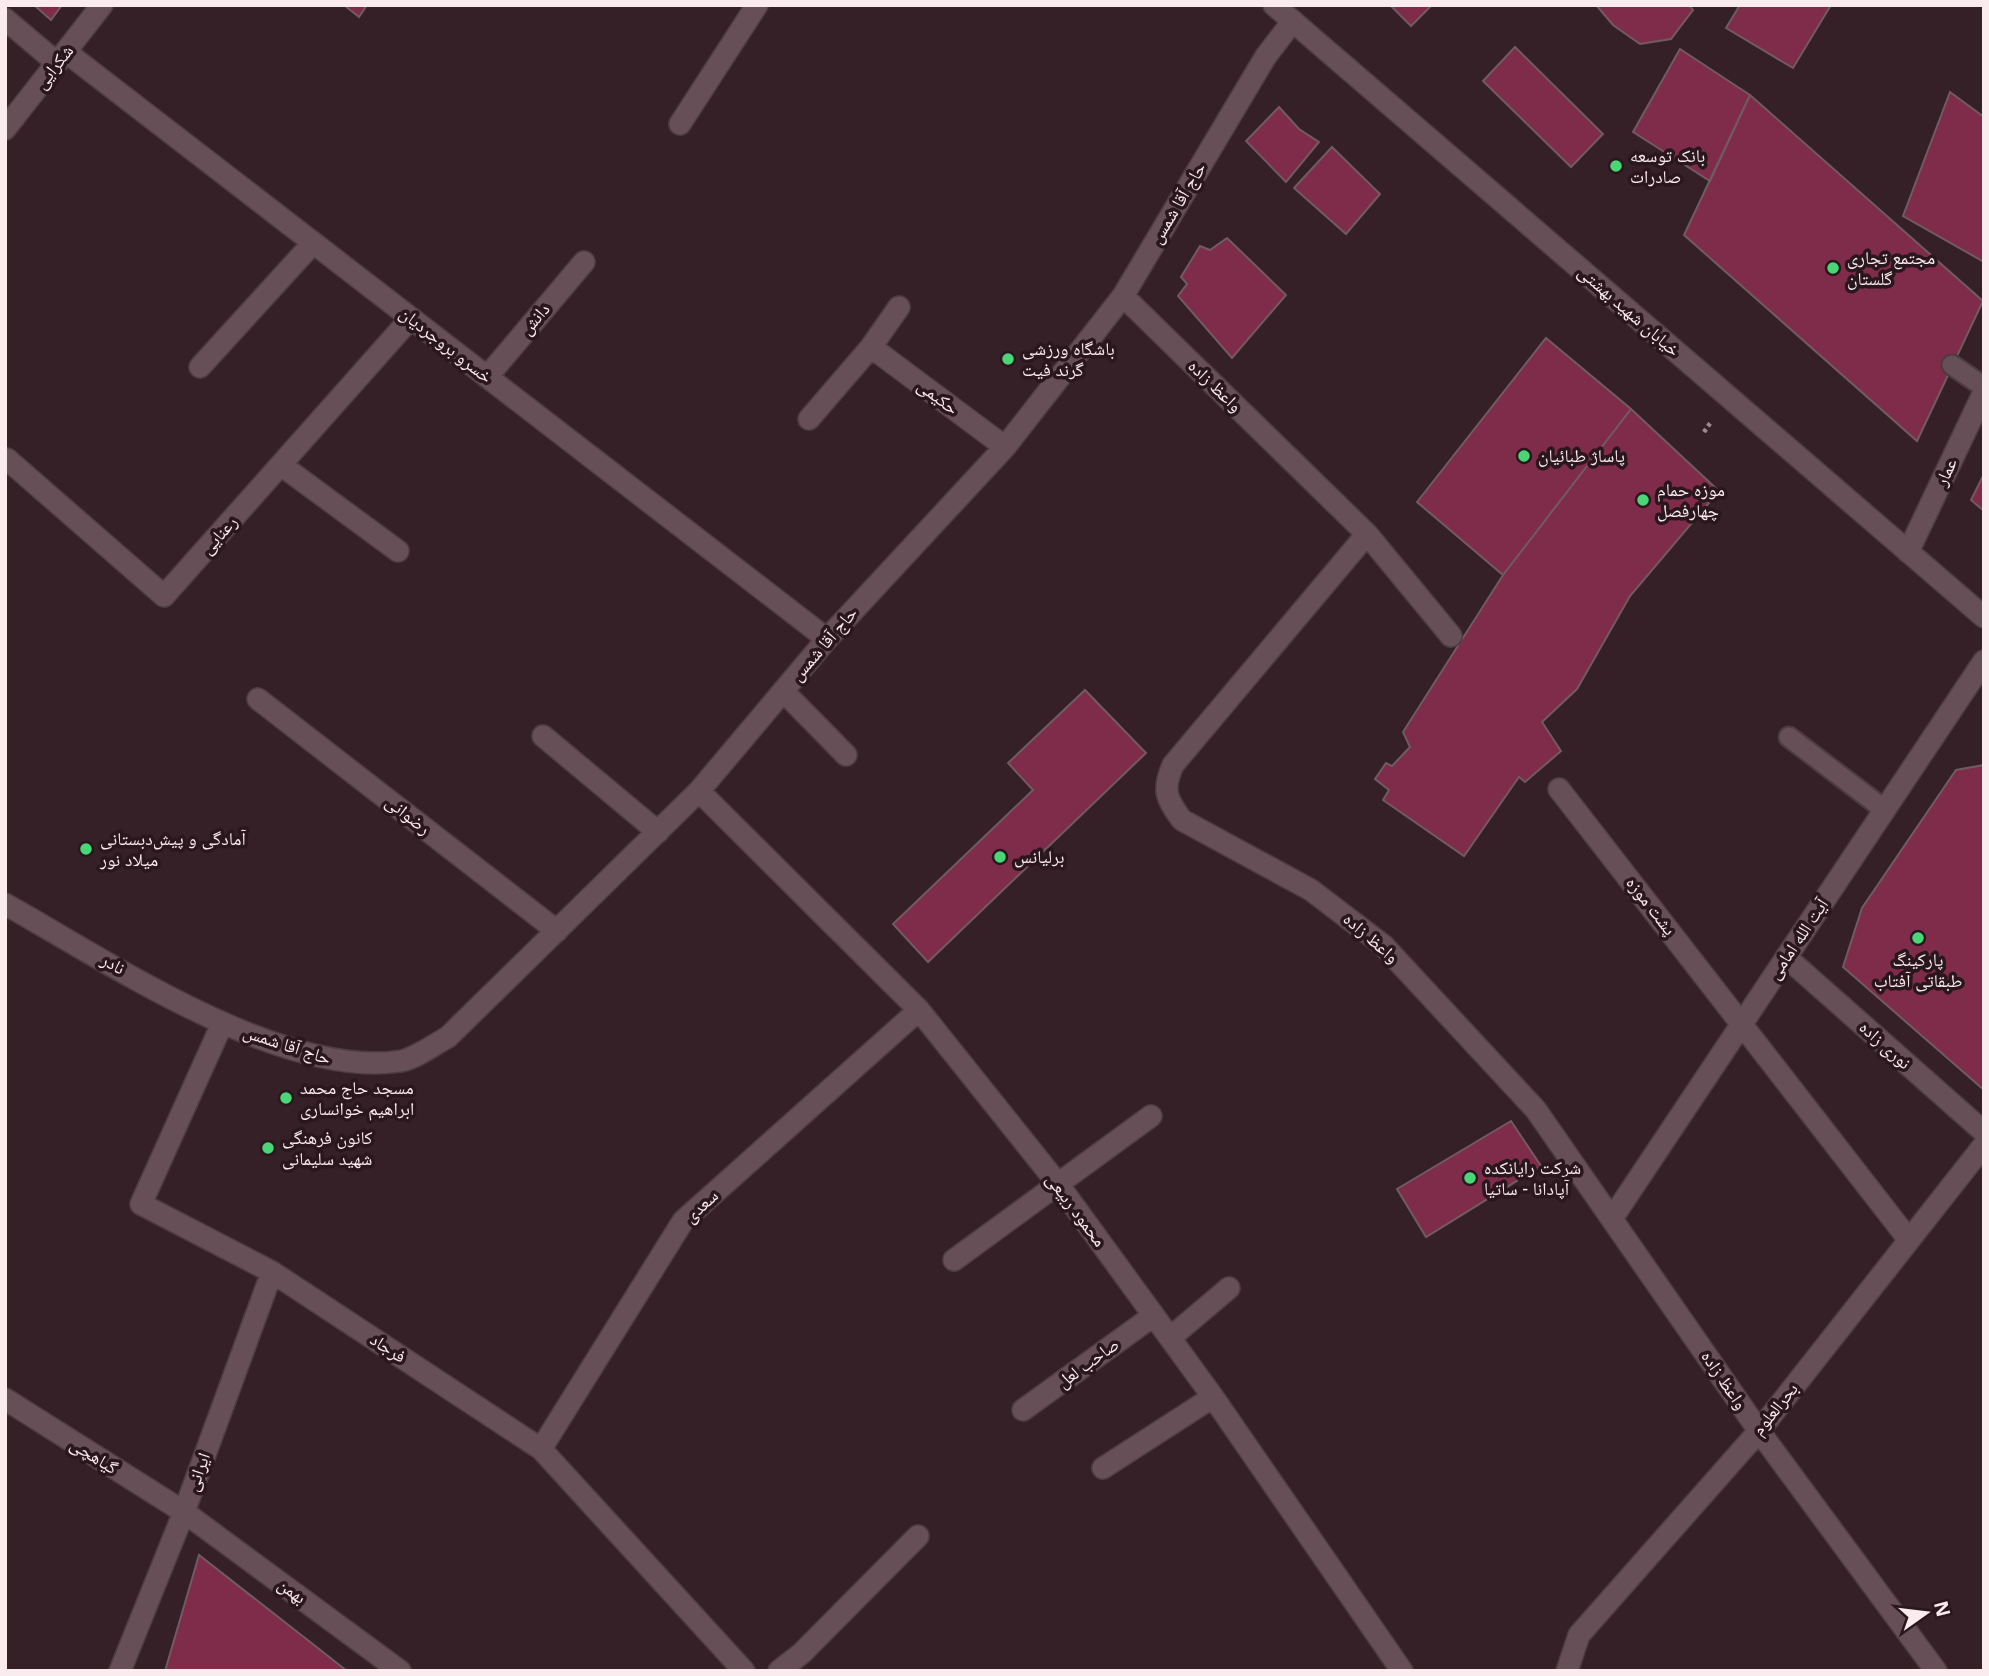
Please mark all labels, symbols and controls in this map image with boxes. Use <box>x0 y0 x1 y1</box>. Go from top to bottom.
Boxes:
street label: شکرایی <box>28 39 78 94</box>
place label: بانک توسعه صادرات <box>1630 143 1705 188</box>
street label: حاج آقا شمس <box>1143 157 1212 248</box>
marker: بانک توسعه صادرات <box>1608 158 1624 174</box>
place label: مجتمع تجاری گلستان <box>1847 245 1935 290</box>
street label: خیابان شهید بهشتی <box>1573 259 1686 361</box>
marker: مجتمع تجاری گلستان <box>1825 260 1841 276</box>
street label: دانش <box>514 297 555 339</box>
street label: خسرو بروجردیان <box>395 300 498 388</box>
place label: باشگاه ورزشی گرند فیت <box>1022 336 1115 381</box>
marker: باشگاه ورزشی گرند فیت <box>1000 351 1016 367</box>
street label: واعظ زاده <box>1183 354 1248 417</box>
street label: حکیمی <box>913 373 964 420</box>
place label: پاساژ طبائیان <box>1538 443 1625 467</box>
marker: پاساژ طبائیان <box>1516 448 1532 464</box>
street label: عمار <box>1928 454 1962 490</box>
place label: موزه حمام چهارفصل <box>1657 477 1725 522</box>
marker: موزه حمام چهارفصل <box>1635 492 1651 508</box>
street label: رعنایی <box>194 510 242 559</box>
street label: حاج آقا شمس <box>784 601 863 686</box>
street label: رضوانی <box>381 789 436 839</box>
place label: آمادگی و پیش‌دبستانی میلاد نور <box>99 826 246 871</box>
marker: آمادگی و پیش‌دبستانی میلاد نور <box>78 841 94 857</box>
place label: برلیانس <box>1014 844 1064 868</box>
marker: برلیانس <box>992 849 1008 865</box>
street label: پشت موزه <box>1621 871 1682 940</box>
street label: آیت الله امامی <box>1761 893 1833 984</box>
street label: واعظ زاده <box>1339 906 1405 968</box>
marker: پارکینگ طبقاتی آفتاب <box>1910 930 1926 946</box>
street label: نادر <box>96 946 130 979</box>
place label: پارکینگ طبقاتی آفتاب <box>1874 947 1962 992</box>
street label: نوری زاده <box>1855 1015 1917 1074</box>
street label: حاج آقا شمس <box>240 1019 334 1070</box>
place label: مسجد حاج محمد ابراهیم خوانساری <box>300 1075 414 1121</box>
marker: مسجد حاج محمد ابراهیم خوانساری <box>278 1090 294 1106</box>
place label: کانون فرهنگی شهید سلیمانی <box>282 1125 373 1170</box>
marker: کانون فرهنگی شهید سلیمانی <box>260 1140 276 1156</box>
place label: شرکت رایانکده آپادانا - ساتیا <box>1484 1155 1581 1200</box>
street label: محمود ربیعی <box>1041 1168 1112 1251</box>
marker: شرکت رایانکده آپادانا - ساتیا <box>1462 1170 1478 1186</box>
street label: سعدی <box>678 1183 723 1227</box>
street label: فرجاد <box>366 1327 411 1368</box>
street label: صاحب لعل <box>1051 1331 1123 1393</box>
street label: واعظ زاده <box>1696 1345 1753 1414</box>
street label: بحرالعلوم <box>1746 1377 1804 1440</box>
street label: گیاهچی <box>66 1431 123 1479</box>
street label: ایرانی <box>179 1449 215 1494</box>
street label: بهمن <box>273 1572 312 1609</box>
north arrow <box>1891 1578 1961 1648</box>
text: N <box>1928 1598 1957 1620</box>

